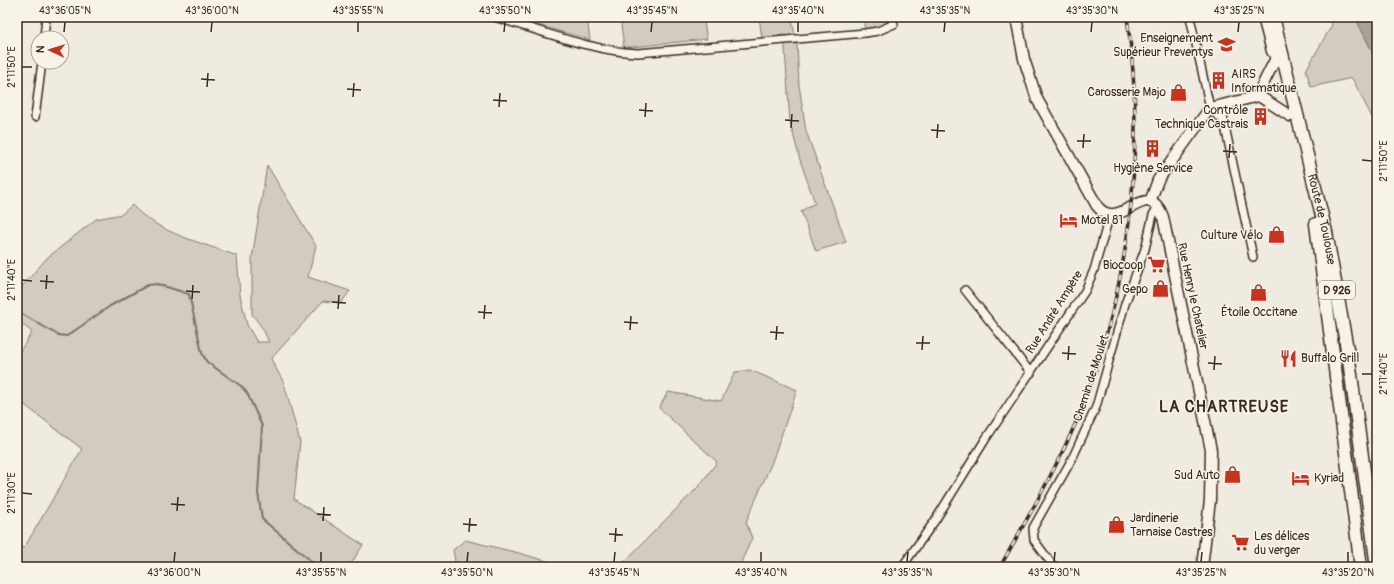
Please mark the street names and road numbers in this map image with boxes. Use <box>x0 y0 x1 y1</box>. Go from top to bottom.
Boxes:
street label: Route de Toulouse <box>1304 172 1339 266</box>
street label: Rue Henry le Chatelier <box>1174 241 1211 352</box>
street label: Rue André Ampère <box>1023 268 1086 357</box>
road number: D 926 <box>1319 281 1355 299</box>
street label: Chemin de Moulet <box>1070 333 1113 423</box>

